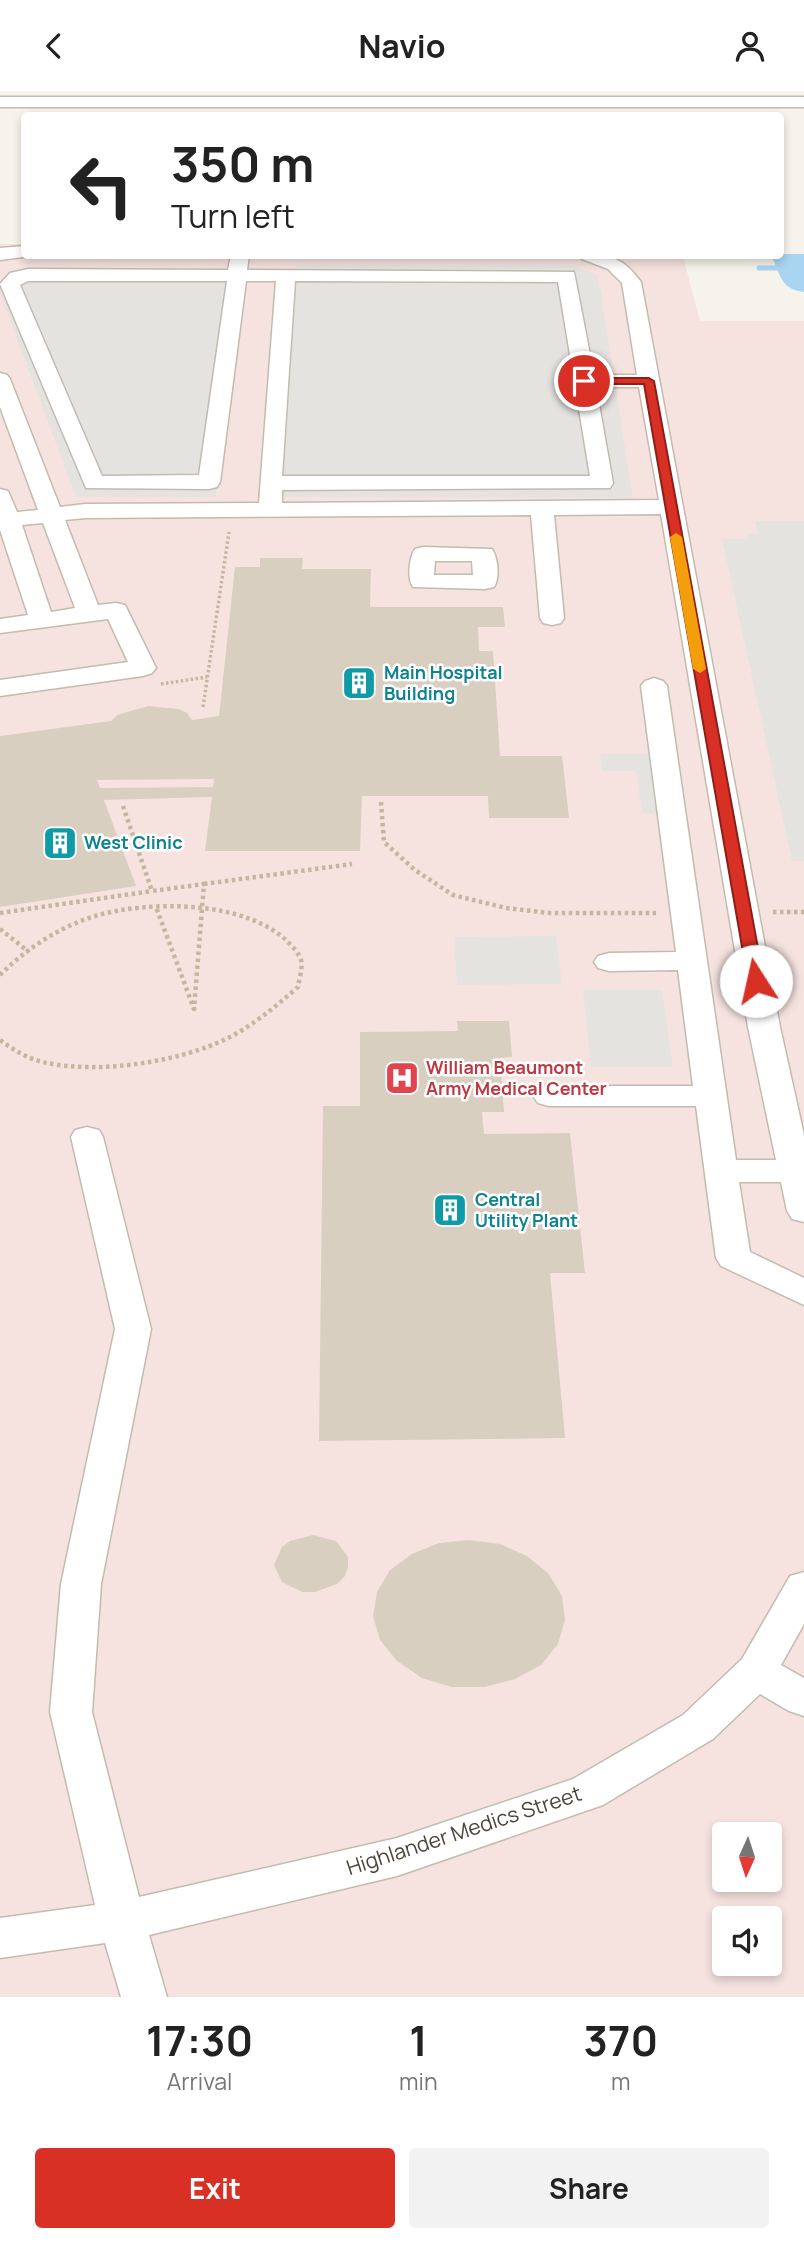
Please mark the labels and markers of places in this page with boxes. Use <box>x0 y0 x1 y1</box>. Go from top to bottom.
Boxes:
pin <box>554 351 614 411</box>
place label: Main Hospital Building <box>384 660 503 705</box>
building icon: Main Hospital Building <box>340 664 378 702</box>
building icon: West Clinic <box>41 824 79 862</box>
place label: West Clinic <box>84 830 183 854</box>
place label: William Beaumont Army Medical Center <box>426 1055 607 1100</box>
hospital icon: William Beaumont Army Medical Center <box>383 1059 421 1097</box>
place label: Central Utility Plant <box>475 1187 578 1232</box>
building icon: Central Utility Plant <box>431 1191 469 1229</box>

